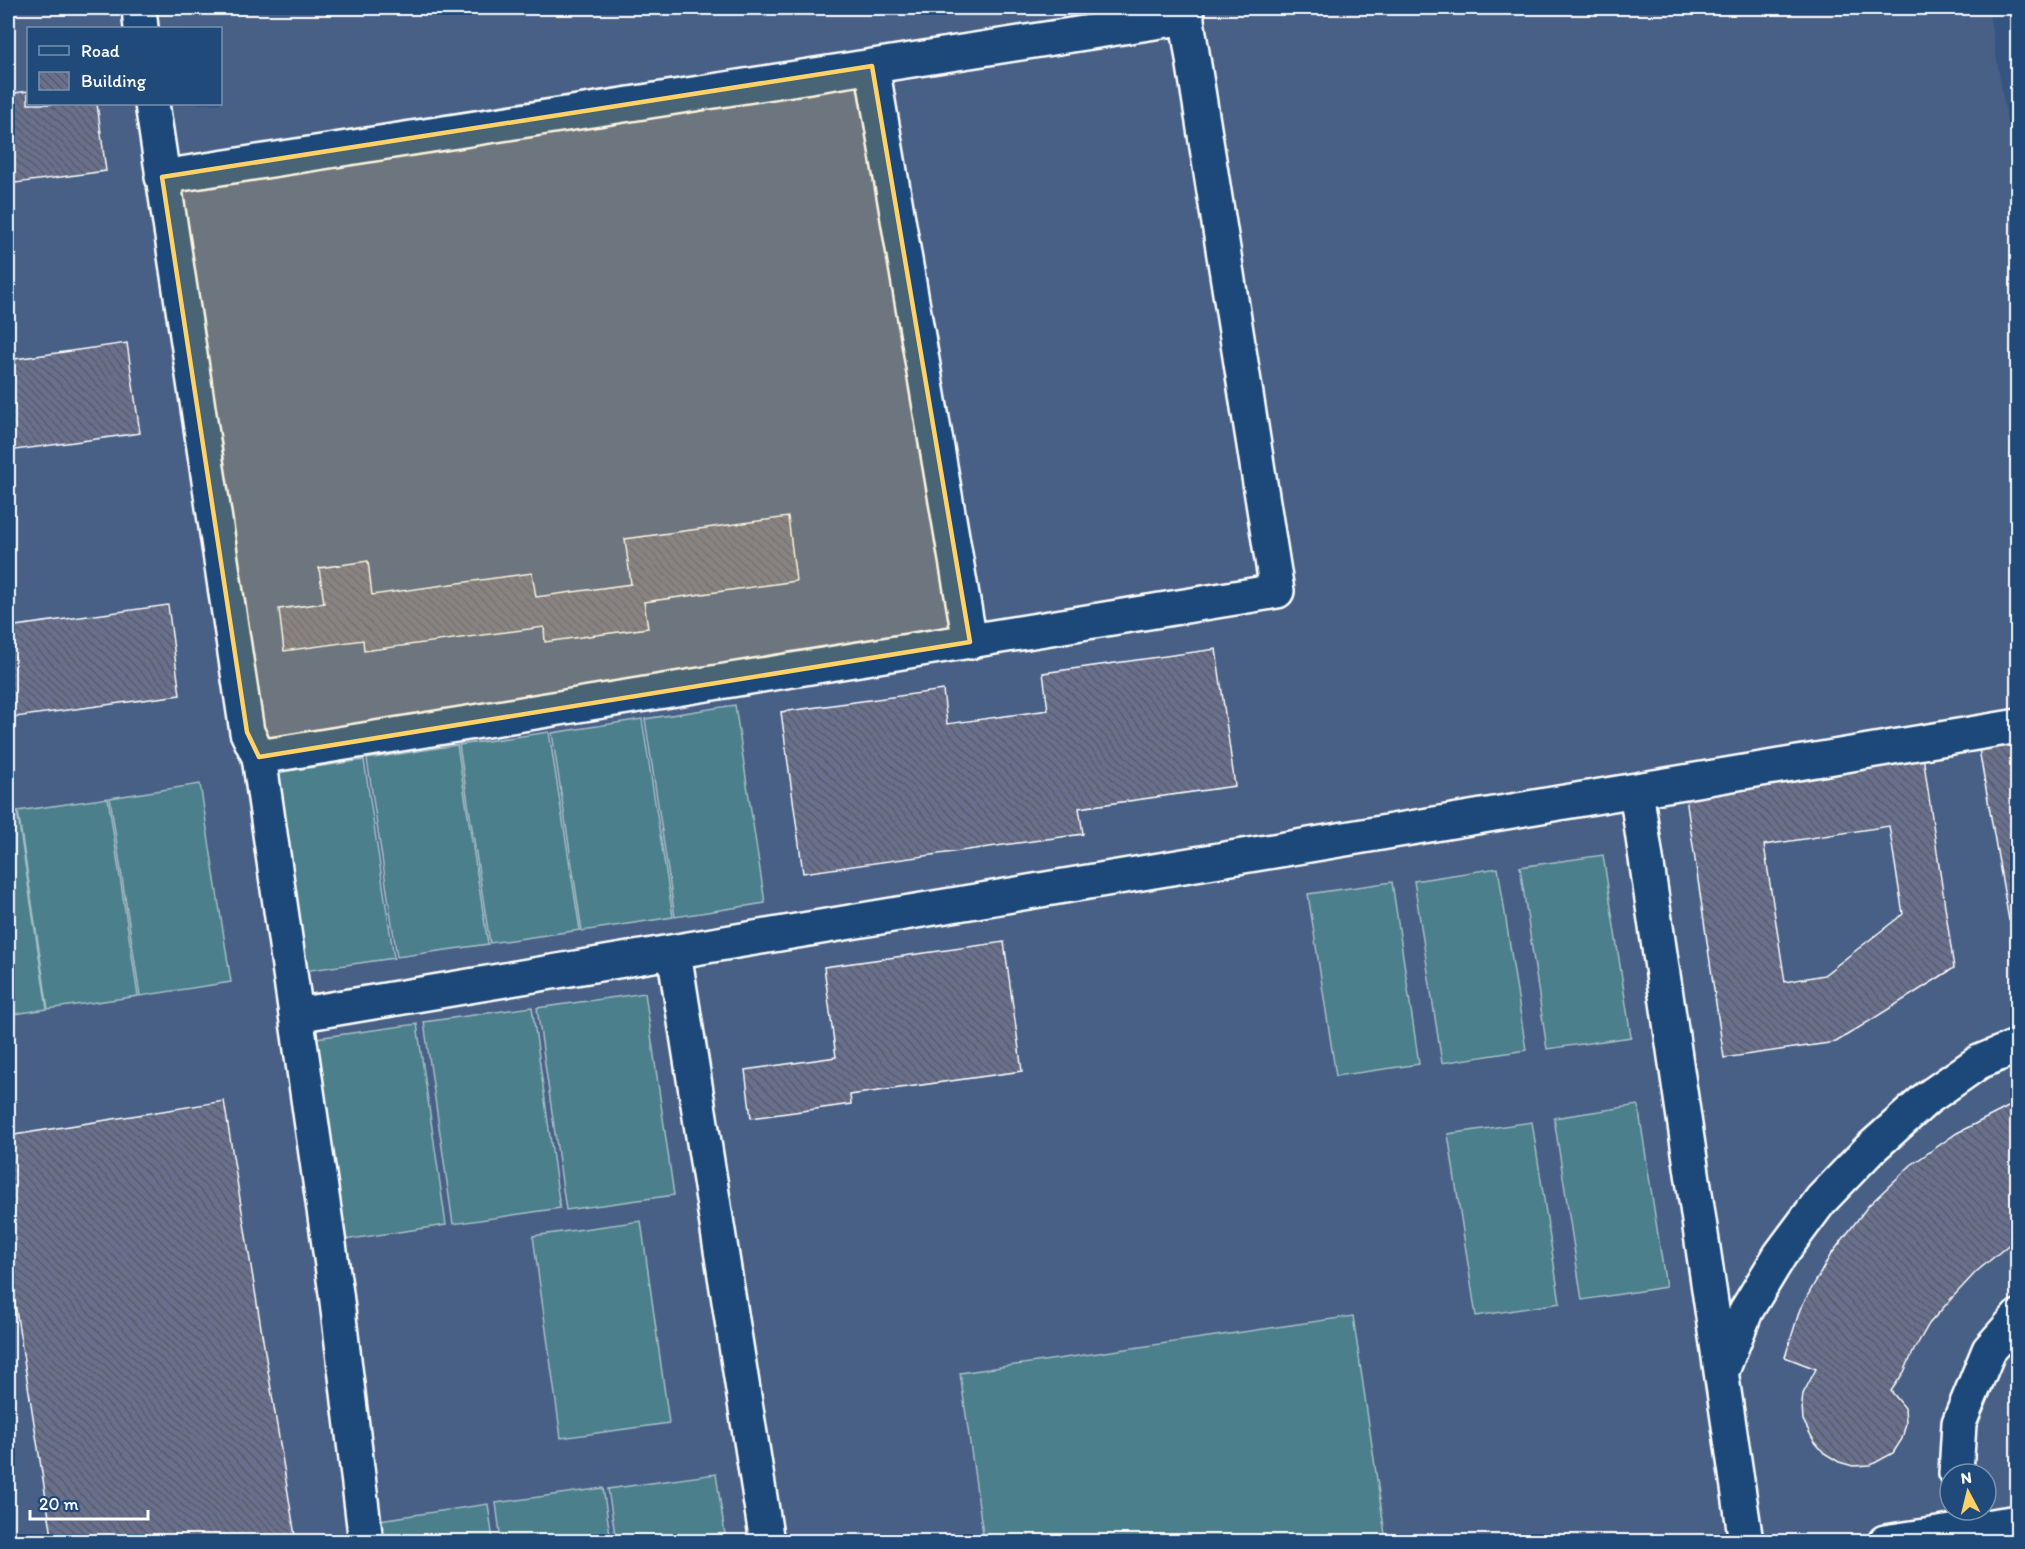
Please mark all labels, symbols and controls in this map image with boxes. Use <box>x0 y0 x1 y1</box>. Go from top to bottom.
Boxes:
legend <box>27 27 222 105</box>
text: Road <box>81 40 120 62</box>
text: Building <box>81 70 147 92</box>
north arrow <box>1938 1462 1998 1522</box>
text: N <box>1960 1468 1973 1488</box>
scale bar <box>30 1483 148 1521</box>
text: 20 m <box>39 1493 79 1515</box>

